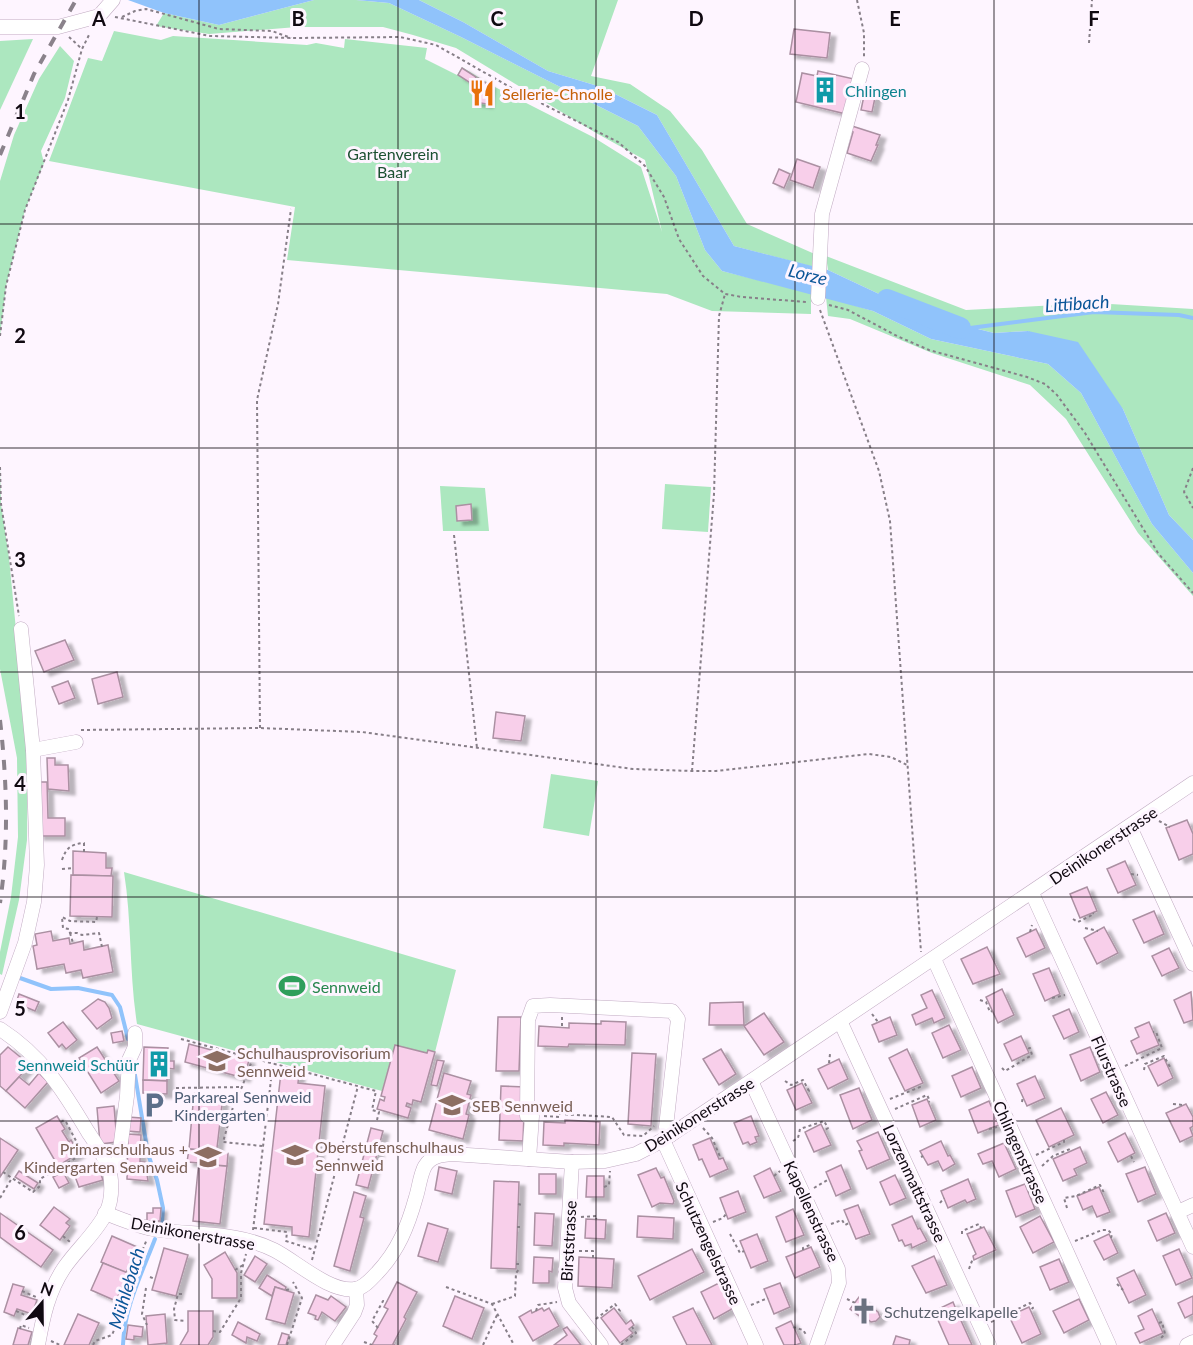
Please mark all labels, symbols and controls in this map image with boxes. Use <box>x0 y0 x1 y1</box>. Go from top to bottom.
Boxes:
text: A <box>91 6 106 30</box>
text: B <box>291 6 305 30</box>
text: C <box>490 6 504 30</box>
text: D <box>688 6 704 30</box>
text: E <box>889 6 901 30</box>
text: F <box>1088 6 1100 30</box>
building icon: Chlingen <box>810 75 840 105</box>
restaurant icon: Sellerie-Chnolle <box>467 78 497 108</box>
place label: Chlingen <box>845 81 907 100</box>
place label: Sellerie-Chnolle <box>502 84 613 103</box>
text: 1 <box>14 99 26 123</box>
park label: Gartenverein Baar <box>347 144 439 181</box>
water label: Lorze <box>786 259 830 289</box>
water label: Littibach <box>1044 290 1110 316</box>
text: 2 <box>14 323 26 347</box>
text: 3 <box>14 547 26 571</box>
text: 4 <box>14 771 26 795</box>
street label: Deinikonerstrasse <box>1046 802 1160 888</box>
sports icon: Sennweid <box>277 971 307 1001</box>
place label: Sennweid <box>312 977 381 996</box>
text: 5 <box>14 996 26 1020</box>
street label: Flurstrasse <box>1088 1032 1136 1110</box>
place label: Schulhausprovisorium Sennweid <box>237 1043 391 1080</box>
school or university icon: Schulhausprovisorium Sennweid <box>202 1046 232 1076</box>
building icon: Sennweid Schüür <box>144 1049 174 1079</box>
place label: Sennweid Schüür <box>17 1055 139 1074</box>
street label: Deinikonerstrasse <box>641 1073 757 1155</box>
place label: Parkareal Sennweid Kindergarten <box>174 1087 312 1124</box>
parking icon: Parkareal Sennweid Kindergarten <box>139 1090 169 1120</box>
school or university icon: SEB Sennweid <box>437 1090 467 1120</box>
place label: SEB Sennweid <box>472 1096 573 1115</box>
street label: Chlingenstrasse <box>990 1098 1052 1206</box>
street label: Lorzenmattstrasse <box>879 1121 951 1245</box>
place label: Oberstufenschulhaus Sennweid <box>315 1137 464 1174</box>
place label: Primarschulhaus + Kindergarten Sennweid <box>24 1139 188 1176</box>
school or university icon: Oberstufenschulhaus Sennweid <box>280 1140 310 1170</box>
school or university icon: Primarschulhaus + Kindergarten Sennweid <box>193 1142 223 1172</box>
street label: Kapellenstrasse <box>780 1157 844 1265</box>
street label: Schutzengelstrasse <box>672 1179 746 1307</box>
street label: Birststrasse <box>556 1200 580 1282</box>
street label: Deinikonerstrasse <box>129 1213 257 1253</box>
text: 6 <box>14 1220 26 1244</box>
water label: Mühlebach <box>103 1245 149 1331</box>
north arrow <box>12 1273 72 1333</box>
text: N <box>38 1277 56 1299</box>
church icon: Schutzengelkapelle <box>849 1296 879 1326</box>
place label: Schutzengelkapelle <box>884 1302 1018 1321</box>

